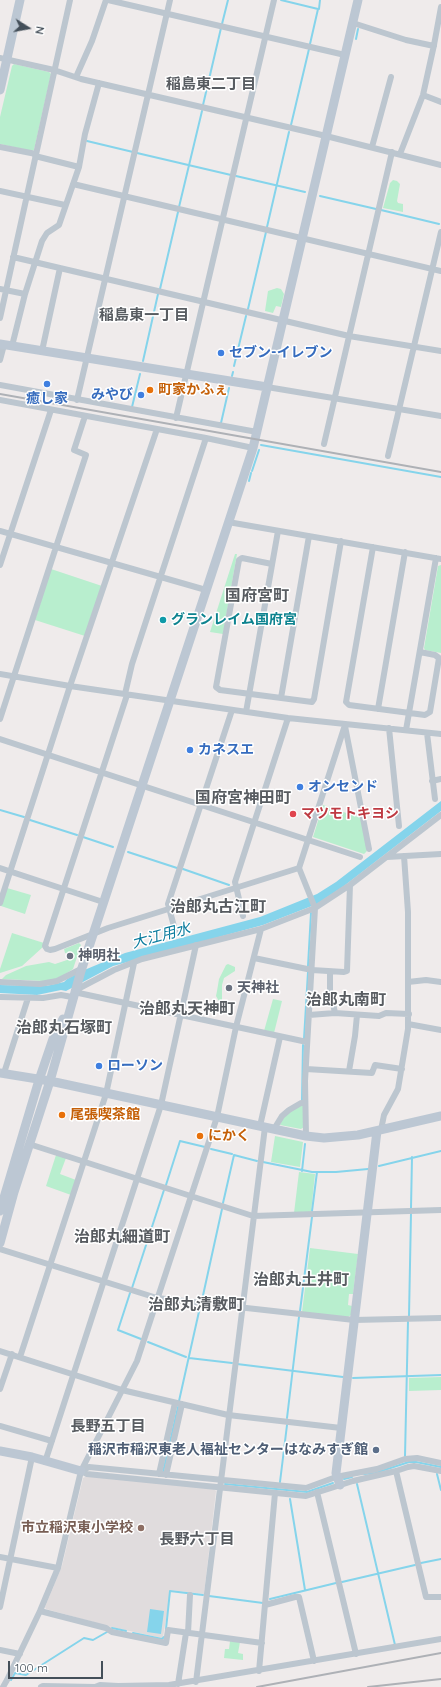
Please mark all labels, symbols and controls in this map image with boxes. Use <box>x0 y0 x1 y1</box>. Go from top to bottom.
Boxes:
north arrow <box>8 8 48 48</box>
text: N <box>32 25 47 36</box>
district label: 稲島東二丁目 <box>166 75 256 93</box>
district label: 稲島東一丁目 <box>99 306 189 324</box>
place label: セブン-イレブン <box>229 345 333 361</box>
marker: セブン-イレブン <box>216 348 226 358</box>
marker: 癒し家 <box>42 379 52 389</box>
place label: 町家かふぇ <box>158 382 228 398</box>
marker: 町家かふぇ <box>145 385 155 395</box>
place label: みやび <box>91 387 133 403</box>
marker: みやび <box>136 390 146 400</box>
place label: 癒し家 <box>26 391 68 407</box>
district label: 国府宮町 <box>225 586 289 606</box>
place label: グランレイム国府宮 <box>171 612 297 628</box>
marker: グランレイム国府宮 <box>158 615 168 625</box>
place label: カネスエ <box>198 742 254 758</box>
marker: カネスエ <box>185 745 195 755</box>
place label: オンセンド <box>308 779 378 795</box>
marker: オンセンド <box>295 782 305 792</box>
district label: 国府宮神田町 <box>195 788 291 808</box>
place label: マツモトキヨシ <box>301 806 399 822</box>
marker: マツモトキヨシ <box>288 809 298 819</box>
district label: 治郎丸古江町 <box>170 897 266 917</box>
water label: 大江用水 <box>130 920 192 952</box>
place label: 神明社 <box>78 948 120 964</box>
marker: 神明社 <box>65 951 75 961</box>
place label: 天神社 <box>237 980 279 996</box>
marker: 天神社 <box>224 983 234 993</box>
district label: 治郎丸南町 <box>306 990 386 1010</box>
district label: 治郎丸天神町 <box>139 999 235 1019</box>
district label: 治郎丸石塚町 <box>16 1018 112 1038</box>
place label: ローソン <box>107 1058 163 1074</box>
marker: ローソン <box>94 1061 104 1071</box>
place label: 尾張喫茶館 <box>70 1107 140 1123</box>
marker: 尾張喫茶館 <box>57 1110 67 1120</box>
place label: にかく <box>208 1128 250 1144</box>
marker: にかく <box>195 1131 205 1141</box>
district label: 治郎丸細道町 <box>74 1227 170 1247</box>
district label: 治郎丸土井町 <box>253 1270 349 1290</box>
district label: 治郎丸清敷町 <box>148 1295 244 1315</box>
district label: 長野五丁目 <box>71 1417 145 1435</box>
place label: 稲沢市稲沢東老人福祉センターはなみすぎ館 <box>88 1442 368 1458</box>
marker: 稲沢市稲沢東老人福祉センターはなみすぎ館 <box>371 1445 381 1455</box>
place label: 市立稲沢東小学校 <box>21 1520 133 1536</box>
marker: 市立稲沢東小学校 <box>136 1523 146 1533</box>
district label: 長野六丁目 <box>160 1530 234 1548</box>
scale bar <box>10 1653 105 1679</box>
text: 100 m <box>15 1660 48 1675</box>

